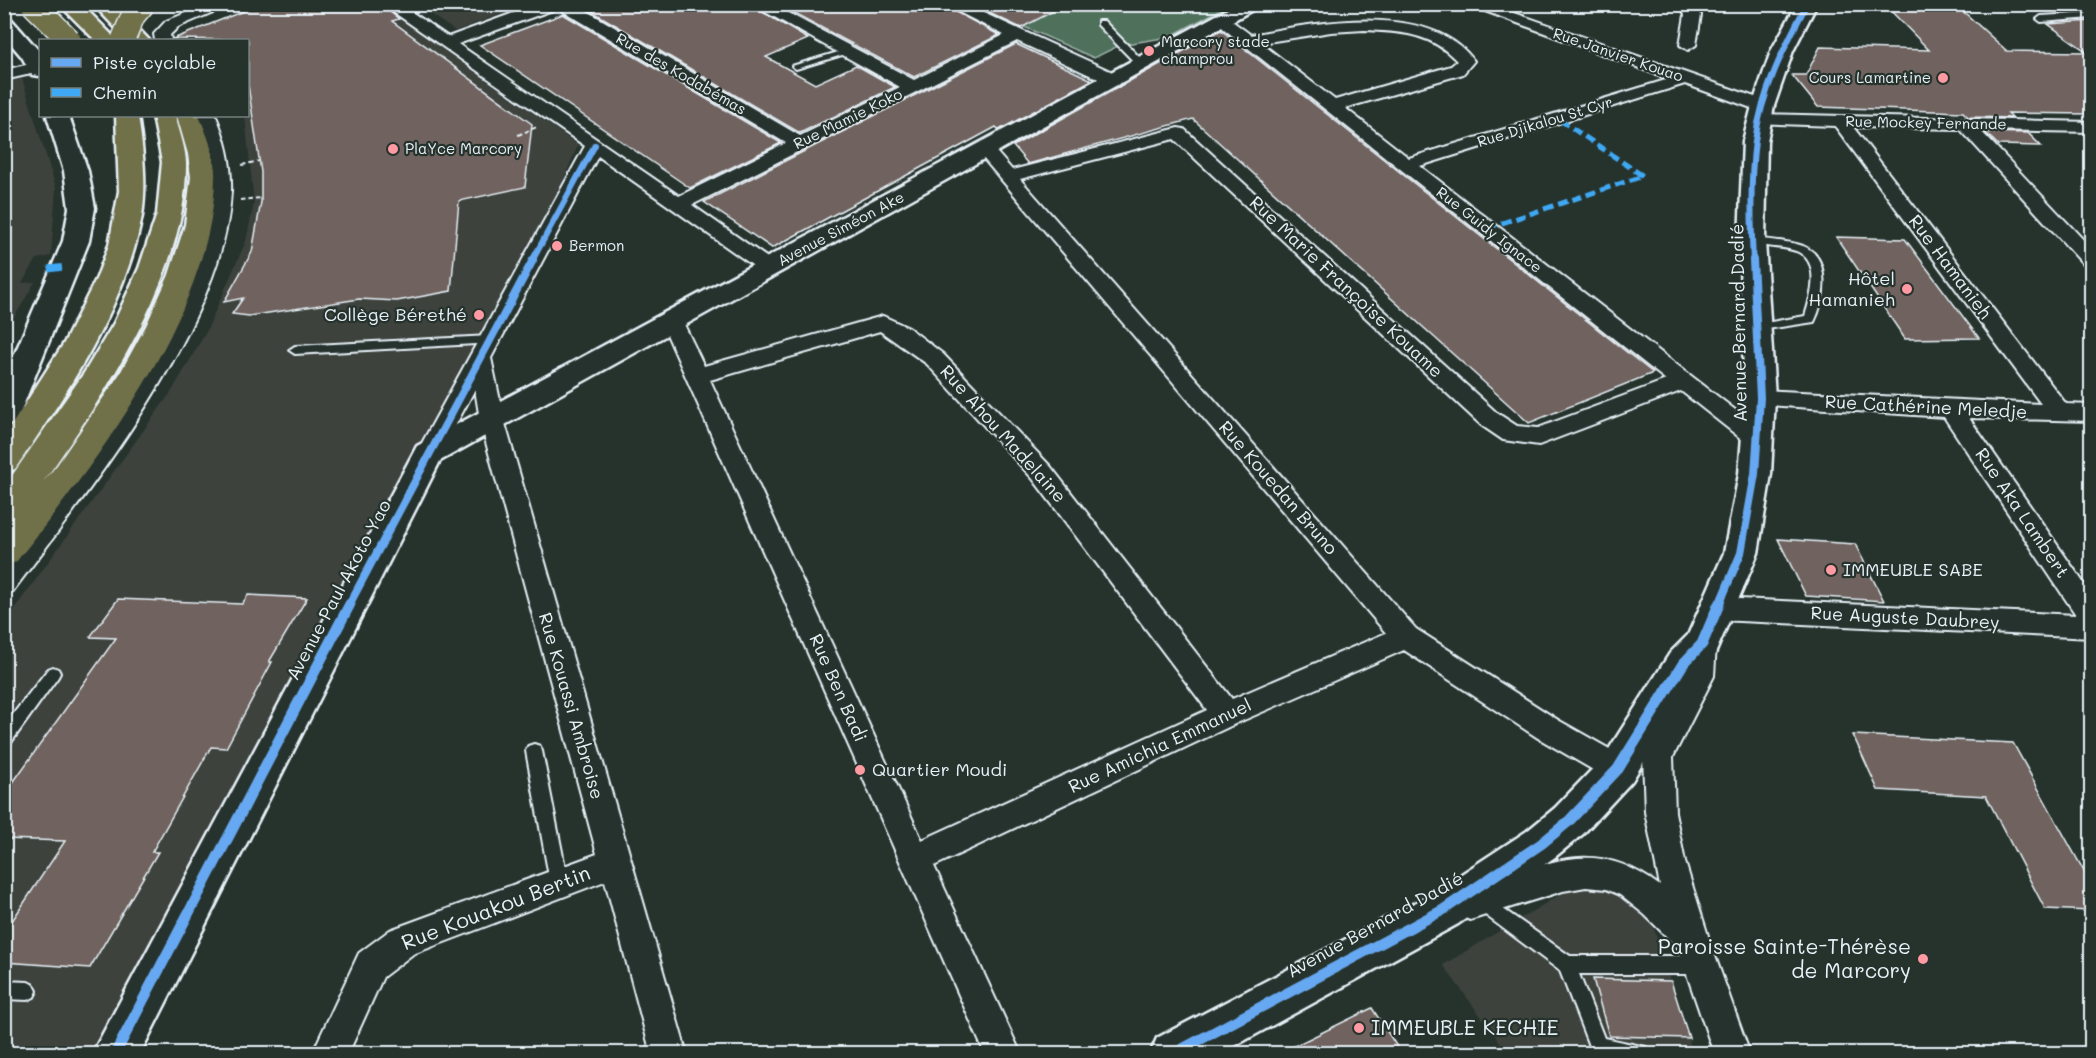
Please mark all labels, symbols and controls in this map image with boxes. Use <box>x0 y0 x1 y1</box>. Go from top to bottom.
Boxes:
street label: Rue Janvier Kouao <box>1551 22 1686 86</box>
street label: Rue des Kodabémas <box>613 28 750 119</box>
place label: Marcory stade champrou <box>1161 31 1270 68</box>
legend <box>39 39 249 117</box>
marker: Marcory stade champrou <box>1142 44 1156 58</box>
text: Piste cyclable <box>93 50 217 74</box>
place label: Cours Lamartine <box>1809 67 1931 87</box>
marker: Cours Lamartine <box>1936 71 1950 85</box>
text: Chemin <box>93 80 157 104</box>
street label: Rue Mamie Koko <box>790 83 905 153</box>
street label: Rue Djikalou St Cyr <box>1474 91 1615 151</box>
street label: Rue Mockey Fernande <box>1845 111 2007 133</box>
place label: PlaYce Marcory <box>405 138 522 158</box>
marker: PlaYce Marcory <box>386 142 400 156</box>
street label: Rue Guidy Ignace <box>1433 182 1547 277</box>
street label: Avenue Siméon Ake <box>774 186 907 270</box>
street label: Rue Marie Françoise Kouame <box>1245 190 1449 382</box>
street label: Rue Hamanieh <box>1904 209 1998 323</box>
street label: Avenue Bernard Dadié <box>1724 224 1752 422</box>
place label: Bermon <box>569 235 624 255</box>
marker: Bermon <box>550 239 564 253</box>
place label: Hôtel Hamanieh <box>1809 266 1895 311</box>
marker: Hôtel Hamanieh <box>1900 282 1914 296</box>
place label: Collège Bérethé <box>324 302 467 326</box>
marker: Collège Bérethé <box>472 308 486 322</box>
street label: Rue Ahou Madelaine <box>935 359 1072 507</box>
street label: Rue Cathérine Meledje <box>1824 389 2028 423</box>
street label: Rue Kouedan Bruno <box>1214 415 1344 560</box>
street label: Rue Aka Lambert <box>1970 443 2075 582</box>
street label: Avenue Paul Akoto Yao <box>280 495 396 684</box>
place label: IMMEUBLE SABE <box>1843 557 1983 581</box>
marker: IMMEUBLE SABE <box>1824 563 1838 577</box>
street label: Rue Auguste Daubrey <box>1810 600 2000 634</box>
street label: Rue Kouassi Ambroise <box>534 610 610 802</box>
street label: Rue Ben Badi <box>804 630 873 745</box>
street label: Rue Amichia Emmanuel <box>1064 692 1255 798</box>
place label: Quartier Moudi <box>872 757 1007 781</box>
marker: Quartier Moudi <box>853 763 867 777</box>
street label: Rue Kouakou Bertin <box>397 858 594 955</box>
street label: Avenue Bernard Dadié <box>1282 866 1467 983</box>
place label: Paroisse Sainte-Thérèse de Marcory <box>1658 932 1911 983</box>
marker: Paroisse Sainte-Thérèse de Marcory <box>1916 952 1930 966</box>
place label: IMMEUBLE KECHIE <box>1371 1013 1559 1040</box>
marker: IMMEUBLE KECHIE <box>1352 1021 1366 1035</box>

